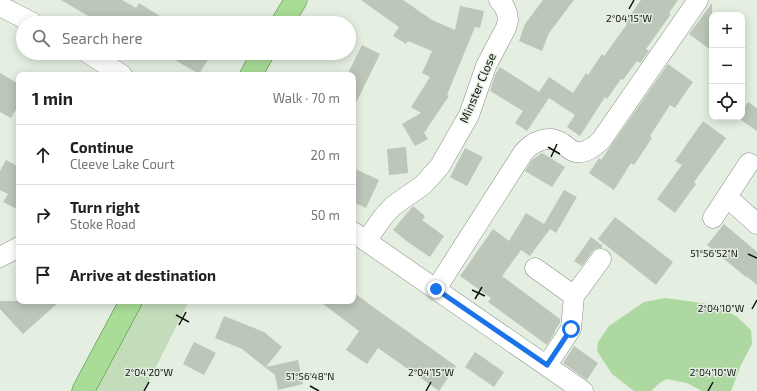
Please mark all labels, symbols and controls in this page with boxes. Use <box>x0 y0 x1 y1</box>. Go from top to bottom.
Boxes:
text: 2°04'15"W <box>606 12 652 24</box>
map controls <box>709 12 745 120</box>
button: + <box>709 12 745 48</box>
search box <box>16 16 356 60</box>
icon: search <box>30 27 52 49</box>
text: Search here <box>62 29 143 47</box>
button: − <box>709 48 745 84</box>
street label: Minster Close <box>456 51 498 125</box>
button: locate <box>709 84 745 120</box>
text: 1 min <box>32 88 73 108</box>
text: Walk · 70 m <box>273 90 340 106</box>
text: Continue <box>70 138 133 156</box>
icon: ahead <box>32 144 54 166</box>
text: 20 m <box>311 147 340 163</box>
text: Cleeve Lake Court <box>70 156 174 172</box>
text: Turn right <box>70 198 140 216</box>
icon: right <box>32 204 54 226</box>
text: 50 m <box>311 207 340 223</box>
text: Stoke Road <box>70 216 136 232</box>
text: 51°56'52"N <box>690 247 738 259</box>
icon: arrive <box>32 264 54 286</box>
text: Arrive at destination <box>70 266 216 284</box>
route end <box>427 280 445 298</box>
text: 2°04'10"W <box>698 302 745 314</box>
route start <box>562 320 580 338</box>
text: 2°04'20"W <box>125 366 174 378</box>
text: 2°04'15"W <box>408 366 454 378</box>
text: 2°04'10"W <box>690 366 737 378</box>
text: 51°56'48"N <box>286 370 334 382</box>

